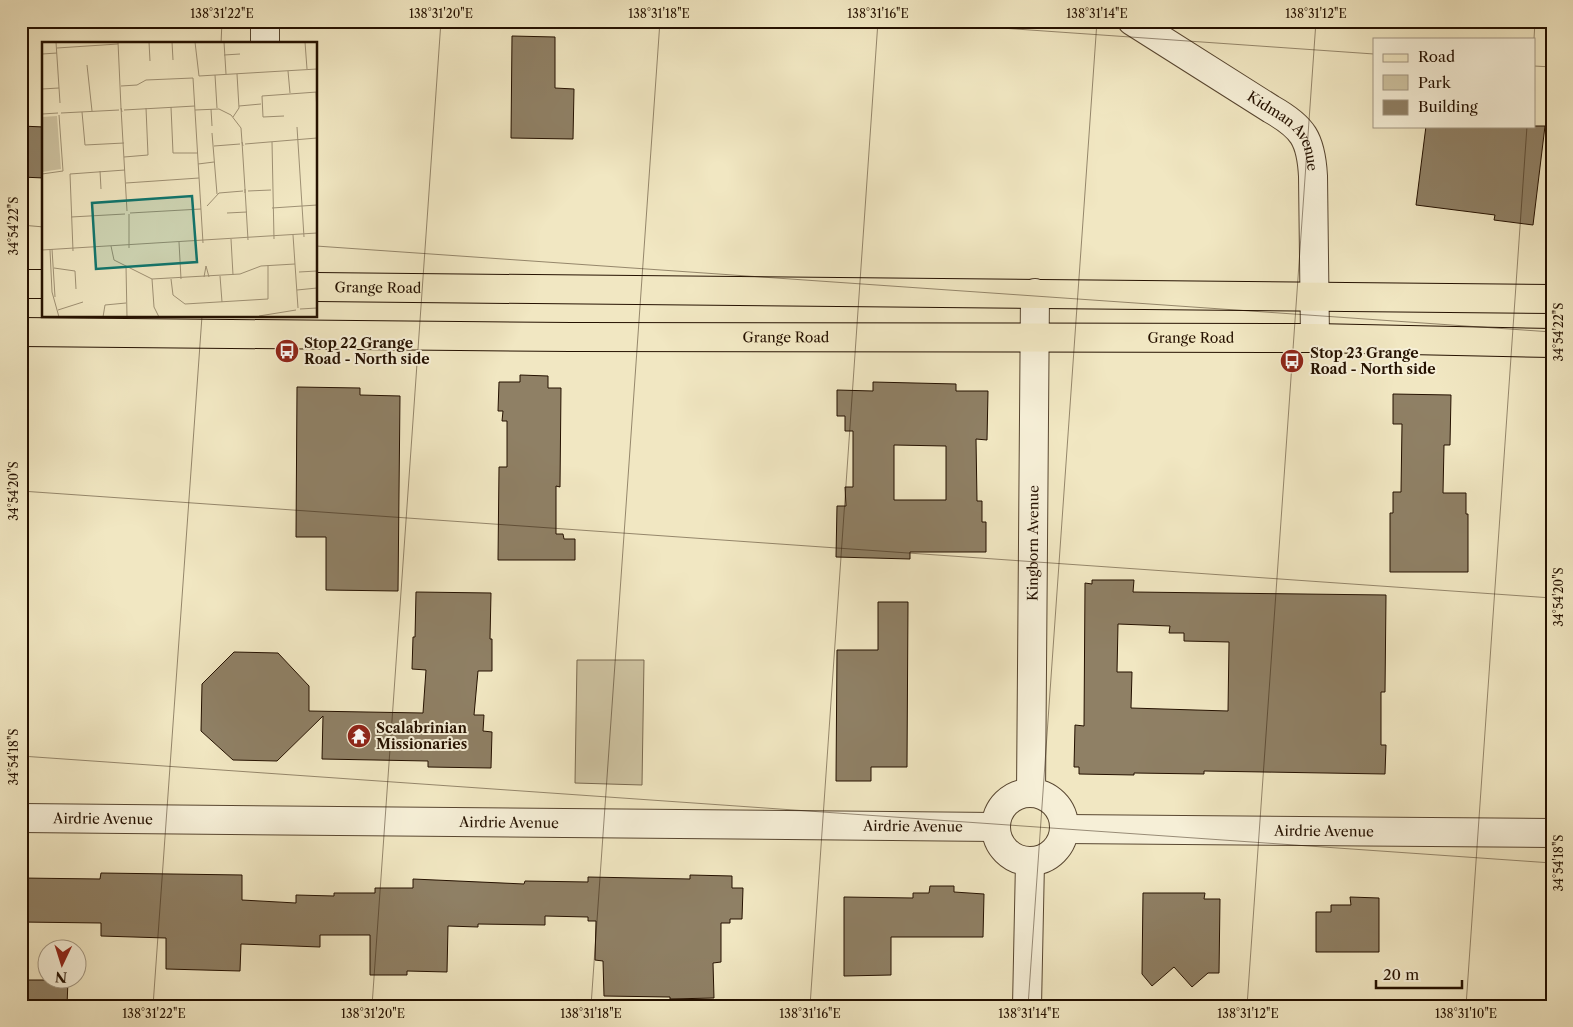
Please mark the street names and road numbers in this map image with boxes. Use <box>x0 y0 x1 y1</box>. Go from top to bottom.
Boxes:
street label: Kidman Avenue <box>1244 87 1322 172</box>
street label: Grange Road <box>334 278 422 297</box>
street label: Grange Road <box>743 328 830 346</box>
street label: Grange Road <box>1148 329 1235 347</box>
street label: Kingborn Avenue <box>1024 485 1042 601</box>
street label: Airdrie Avenue <box>52 809 153 828</box>
street label: Airdrie Avenue <box>458 813 559 832</box>
street label: Airdrie Avenue <box>862 817 963 836</box>
street label: Airdrie Avenue <box>1273 822 1374 841</box>

